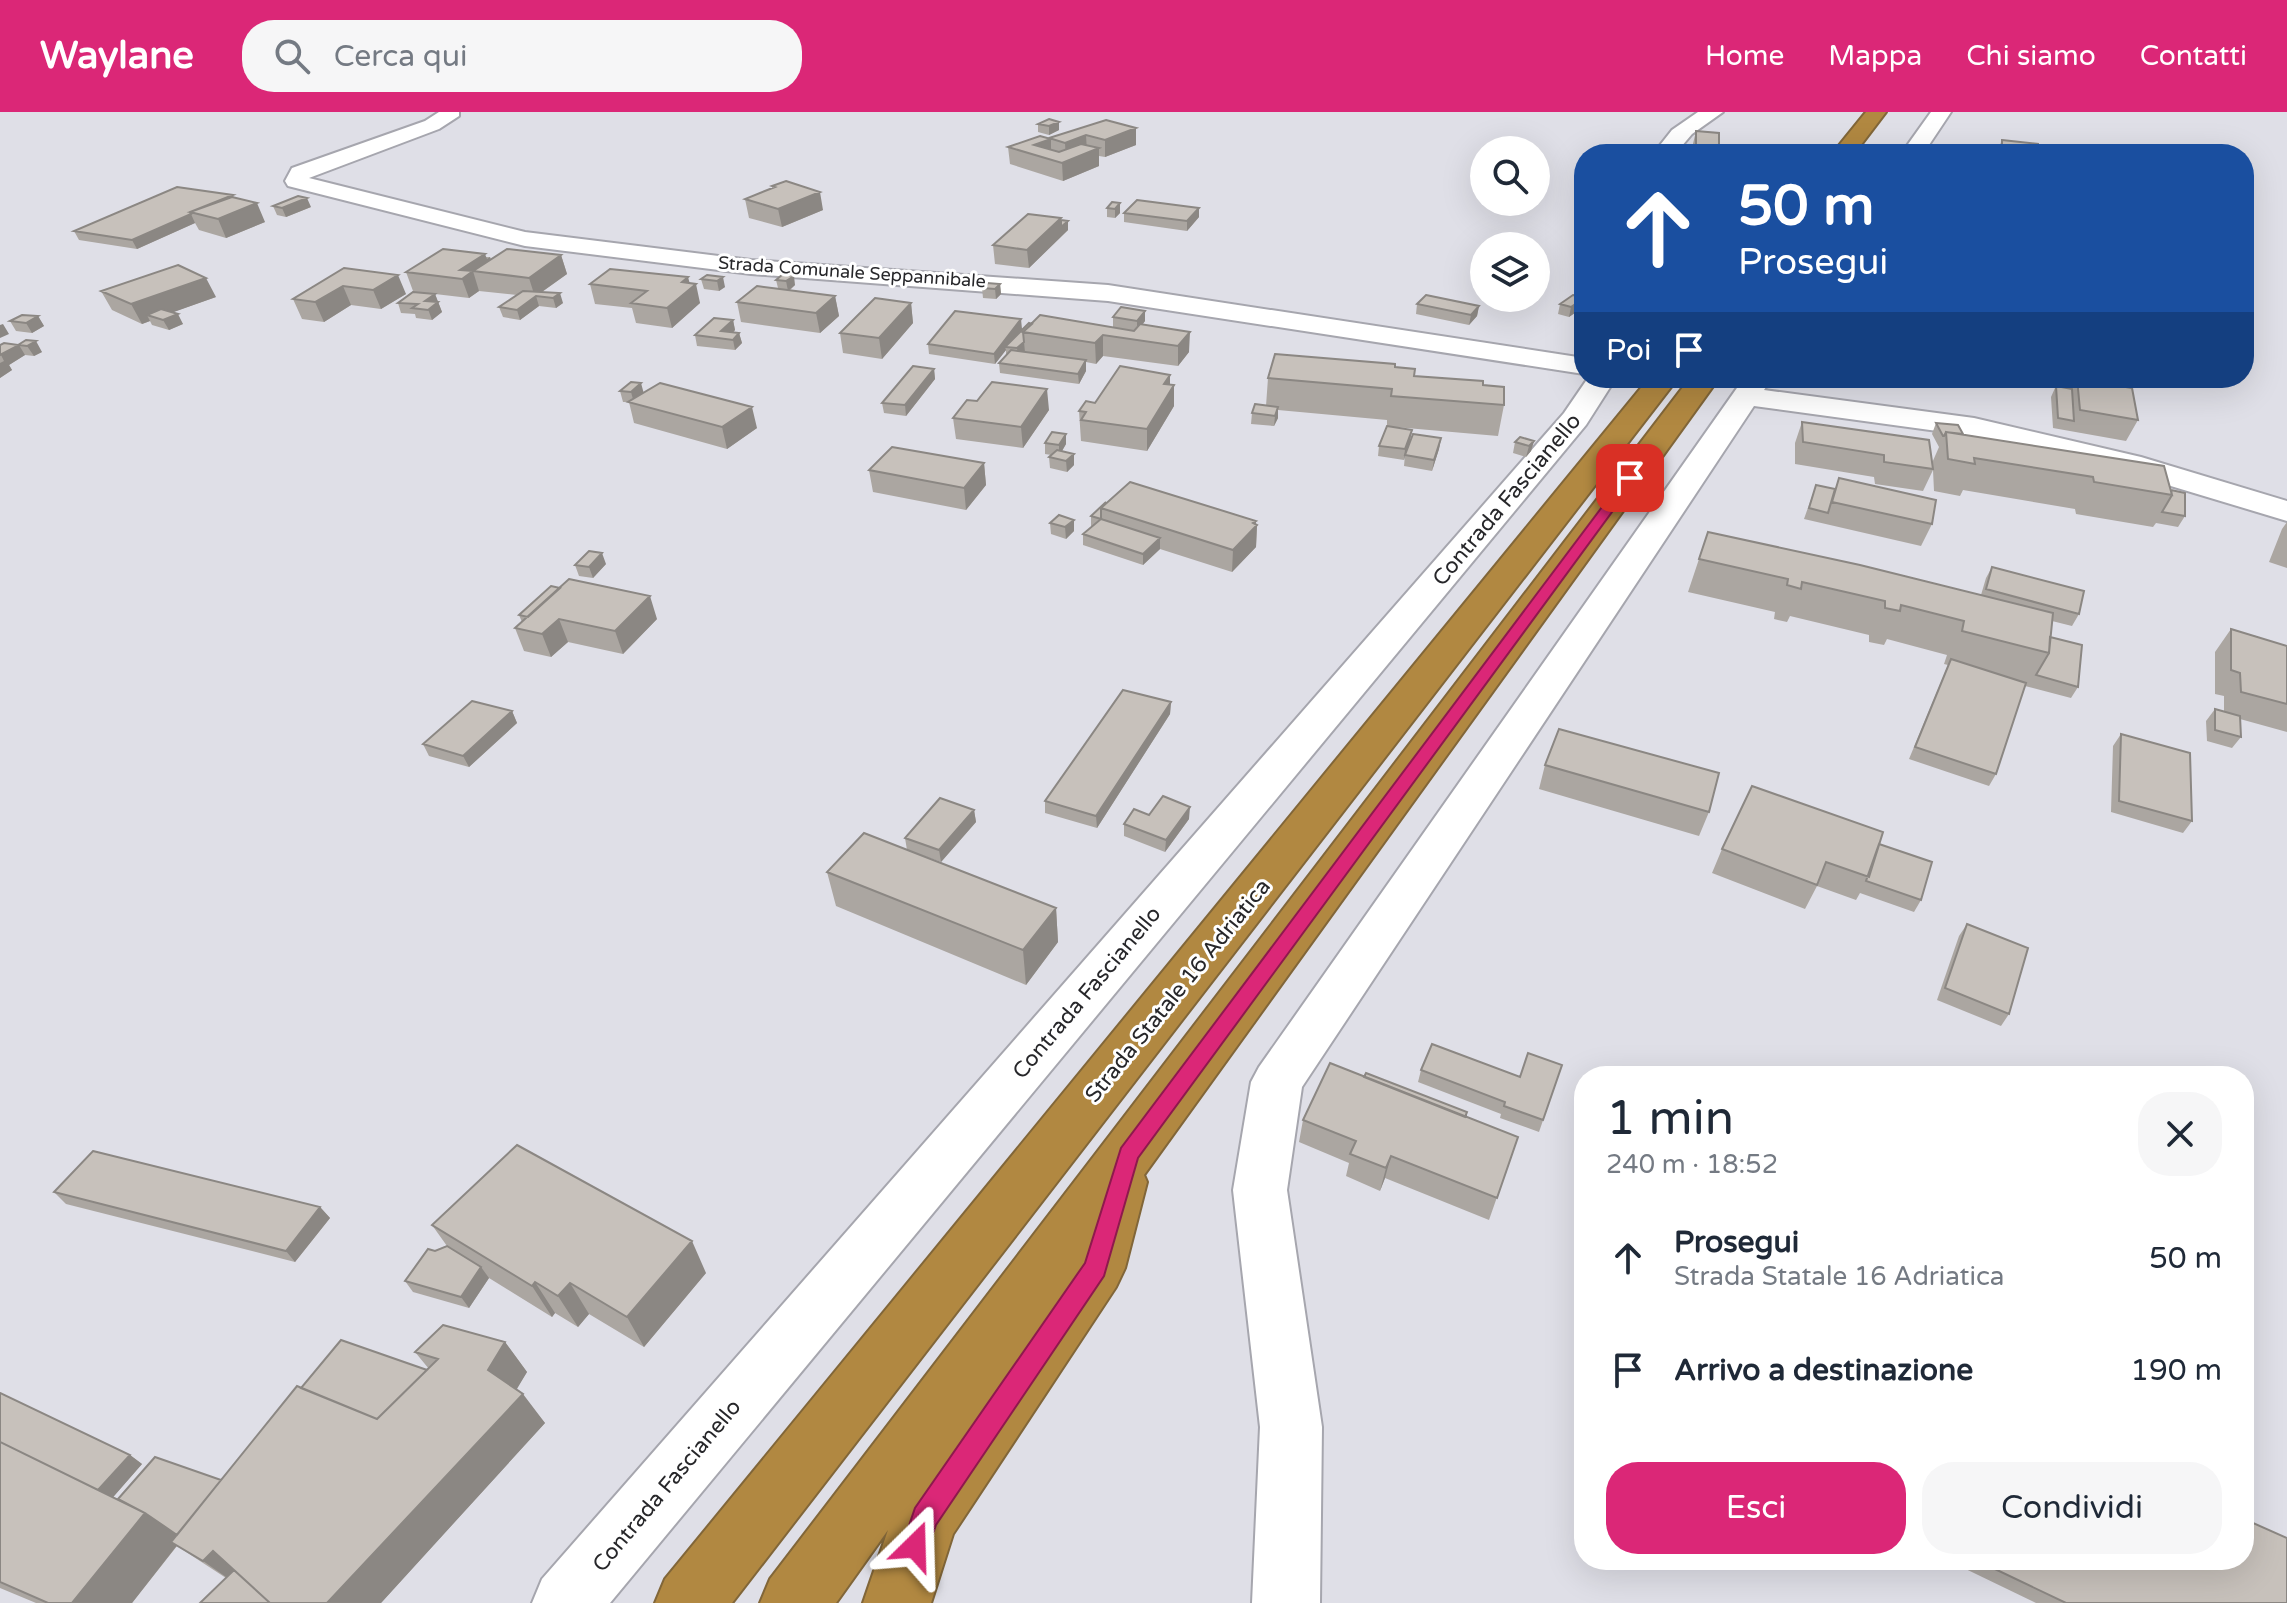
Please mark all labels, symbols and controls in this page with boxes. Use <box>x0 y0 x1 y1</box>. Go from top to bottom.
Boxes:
search box <box>242 20 802 92</box>
text: Waylane <box>40 33 194 79</box>
icon: search <box>270 34 314 78</box>
text: Cerca qui <box>334 38 468 75</box>
text: Home <box>1705 39 1784 73</box>
text: Mappa <box>1828 39 1922 73</box>
text: Chi siamo <box>1966 39 2096 73</box>
text: Contatti <box>2140 39 2247 73</box>
map controls <box>1470 136 1550 312</box>
button: search <box>1470 136 1550 216</box>
text: 50 m <box>1738 173 1874 240</box>
icon: ahead <box>1606 176 1710 280</box>
button: layers <box>1470 232 1550 312</box>
text: Prosegui <box>1738 241 1888 284</box>
street label: Strada Comunale Seppannibale <box>717 252 987 292</box>
icon: arrive <box>1667 328 1711 372</box>
text: Poi <box>1606 332 1651 369</box>
street label: Contrada Fascianello <box>1427 408 1586 591</box>
pin <box>1596 444 1664 512</box>
icon: arrive <box>1608 456 1652 500</box>
street label: Strada Statale 16 Adriatica <box>1080 874 1276 1107</box>
street label: Contrada Fascianello <box>1007 901 1166 1084</box>
text: 1 min <box>1606 1090 1734 1148</box>
button: close <box>2138 1092 2222 1176</box>
text: 240 m · 18:52 <box>1606 1149 1778 1180</box>
text: Prosegui <box>1674 1224 1799 1261</box>
icon: ahead <box>1606 1236 1650 1280</box>
text: 50 m <box>2149 1240 2222 1277</box>
text: Strada Statale 16 Adriatica <box>1674 1261 2004 1292</box>
icon: arrive <box>1606 1348 1650 1392</box>
text: Arrivo a destinazione <box>1674 1352 1973 1389</box>
text: 190 m <box>2130 1352 2222 1389</box>
street label: Contrada Fascianello <box>587 1394 746 1577</box>
button: Esci <box>1606 1462 1906 1554</box>
button: Condividi <box>1922 1462 2222 1554</box>
position arrow <box>873 1504 957 1588</box>

